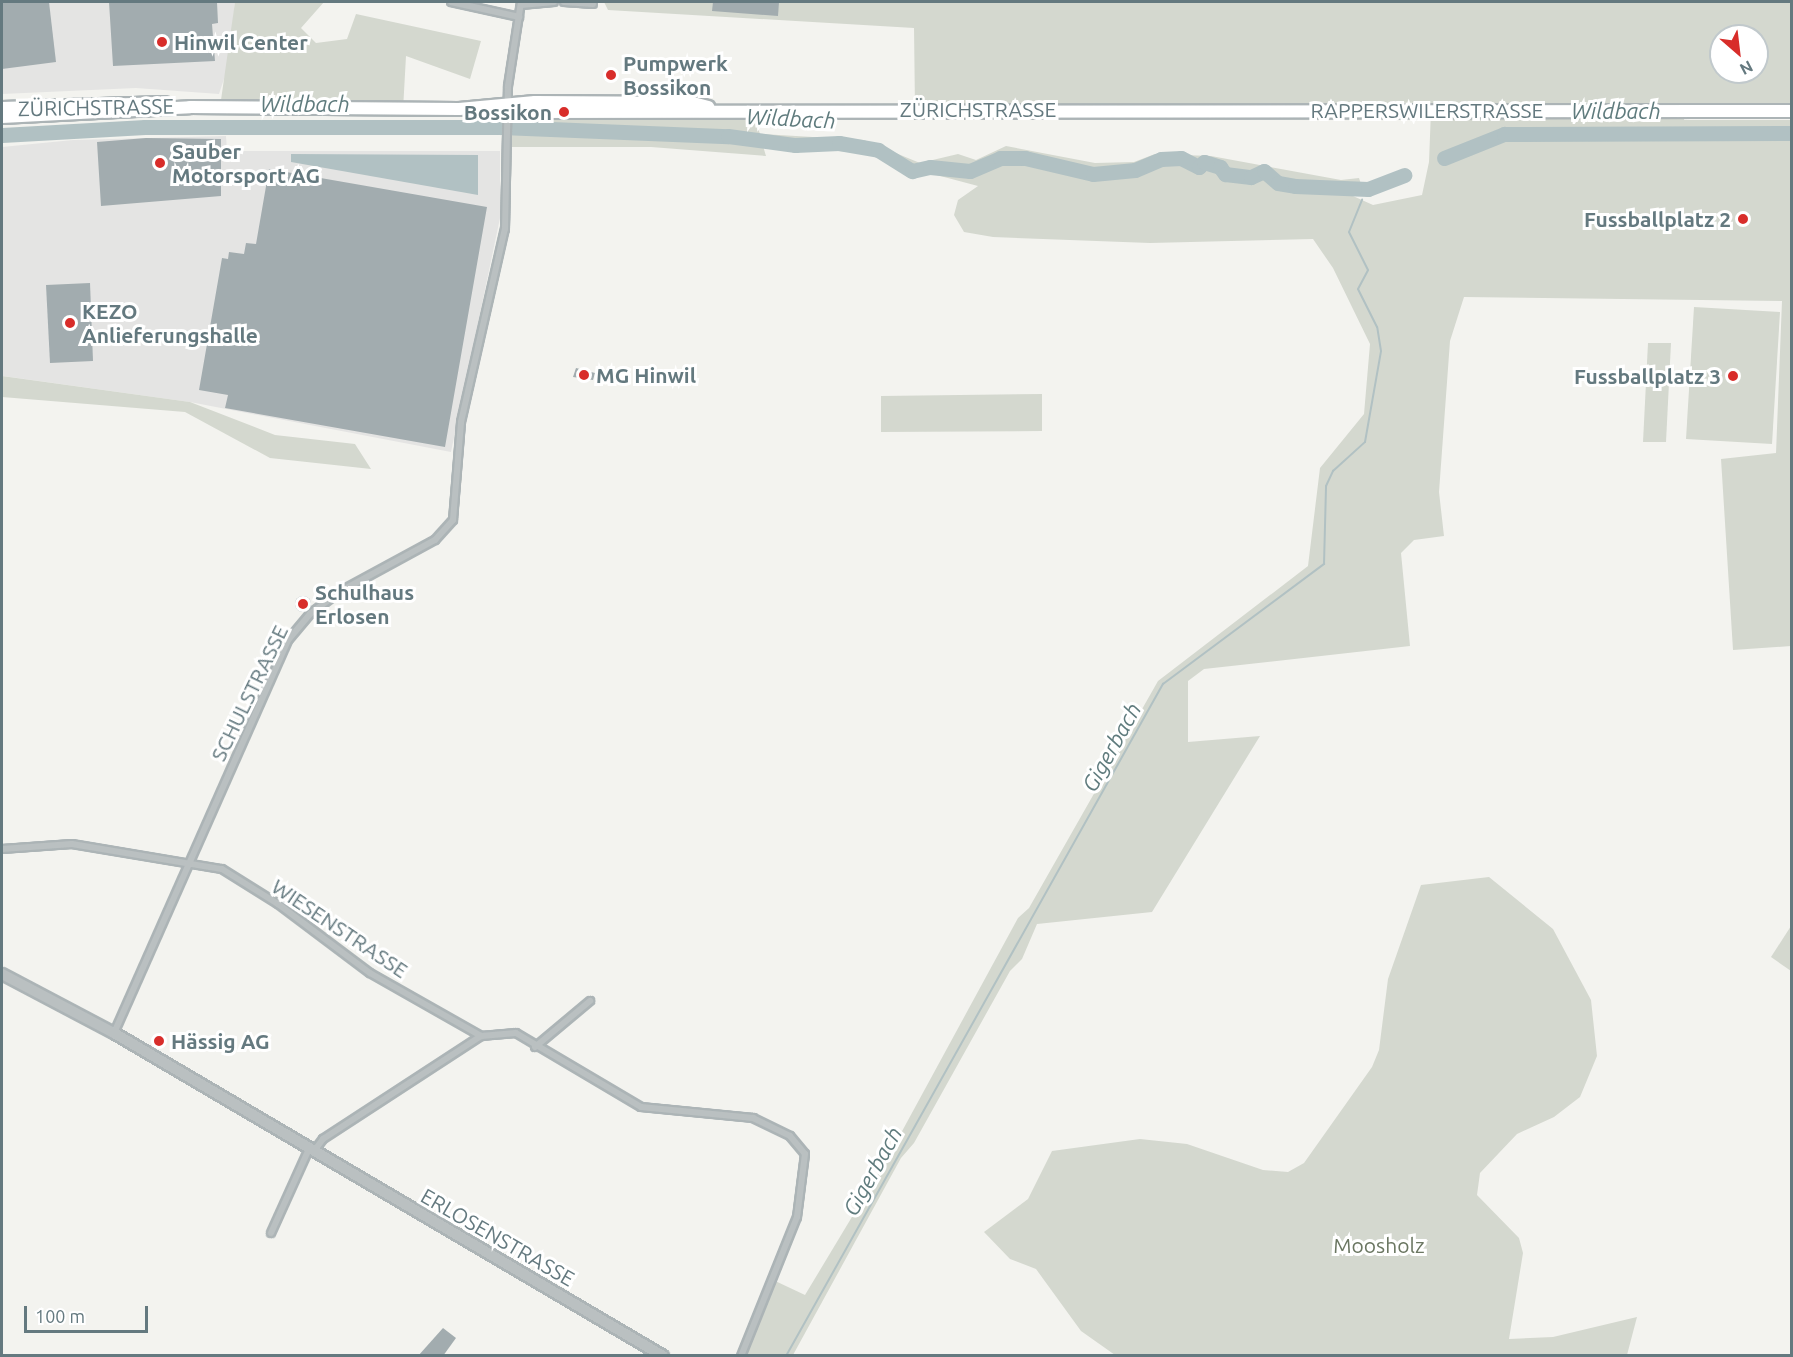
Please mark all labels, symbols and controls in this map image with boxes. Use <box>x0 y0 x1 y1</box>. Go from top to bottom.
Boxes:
north arrow <box>1709 24 1769 84</box>
place label: Hinwil Center <box>174 29 308 55</box>
marker: Hinwil Center <box>155 35 169 49</box>
place label: Pumpwerk Bossikon <box>623 50 728 100</box>
text: N <box>1737 57 1756 79</box>
marker: Pumpwerk Bossikon <box>604 68 618 82</box>
water label: Wildbach <box>260 91 350 117</box>
street label: ZÜRICHSTRASSE <box>18 93 174 121</box>
street label: ZÜRICHSTRASSE <box>900 96 1056 122</box>
street label: RAPPERSWILERSTRASSE <box>1311 97 1543 123</box>
water label: Wildbach <box>1571 98 1661 124</box>
place label: Bossikon <box>464 99 552 125</box>
water label: Wildbach <box>746 102 836 134</box>
marker: Bossikon <box>557 105 571 119</box>
place label: Sauber Motorsport AG <box>172 138 320 188</box>
marker: Sauber Motorsport AG <box>153 156 167 170</box>
place label: Fussballplatz 2 <box>1584 206 1731 232</box>
marker: Fussballplatz 2 <box>1736 212 1750 226</box>
place label: KEZO Anlieferungshalle <box>82 298 258 348</box>
marker: KEZO Anlieferungshalle <box>63 316 77 330</box>
place label: MG Hinwil <box>596 362 696 388</box>
place label: Fussballplatz 3 <box>1574 363 1721 389</box>
marker: MG Hinwil <box>577 368 591 382</box>
marker: Fussballplatz 3 <box>1726 369 1740 383</box>
place label: Schulhaus Erlosen <box>315 579 414 629</box>
marker: Schulhaus Erlosen <box>296 597 310 611</box>
street label: SCHULSTRASSE <box>205 621 293 765</box>
water label: Gigerbach <box>1076 698 1146 796</box>
street label: WIESENSTRASSE <box>267 873 413 983</box>
place label: Hässig AG <box>171 1028 269 1054</box>
marker: Hässig AG <box>152 1034 166 1048</box>
water label: Gigerbach <box>837 1122 907 1220</box>
street label: ERLOSENSTRASSE <box>417 1183 579 1291</box>
park label: Moosholz <box>1333 1232 1425 1258</box>
scale bar <box>27 1294 152 1332</box>
text: 100 m <box>35 1306 85 1326</box>

